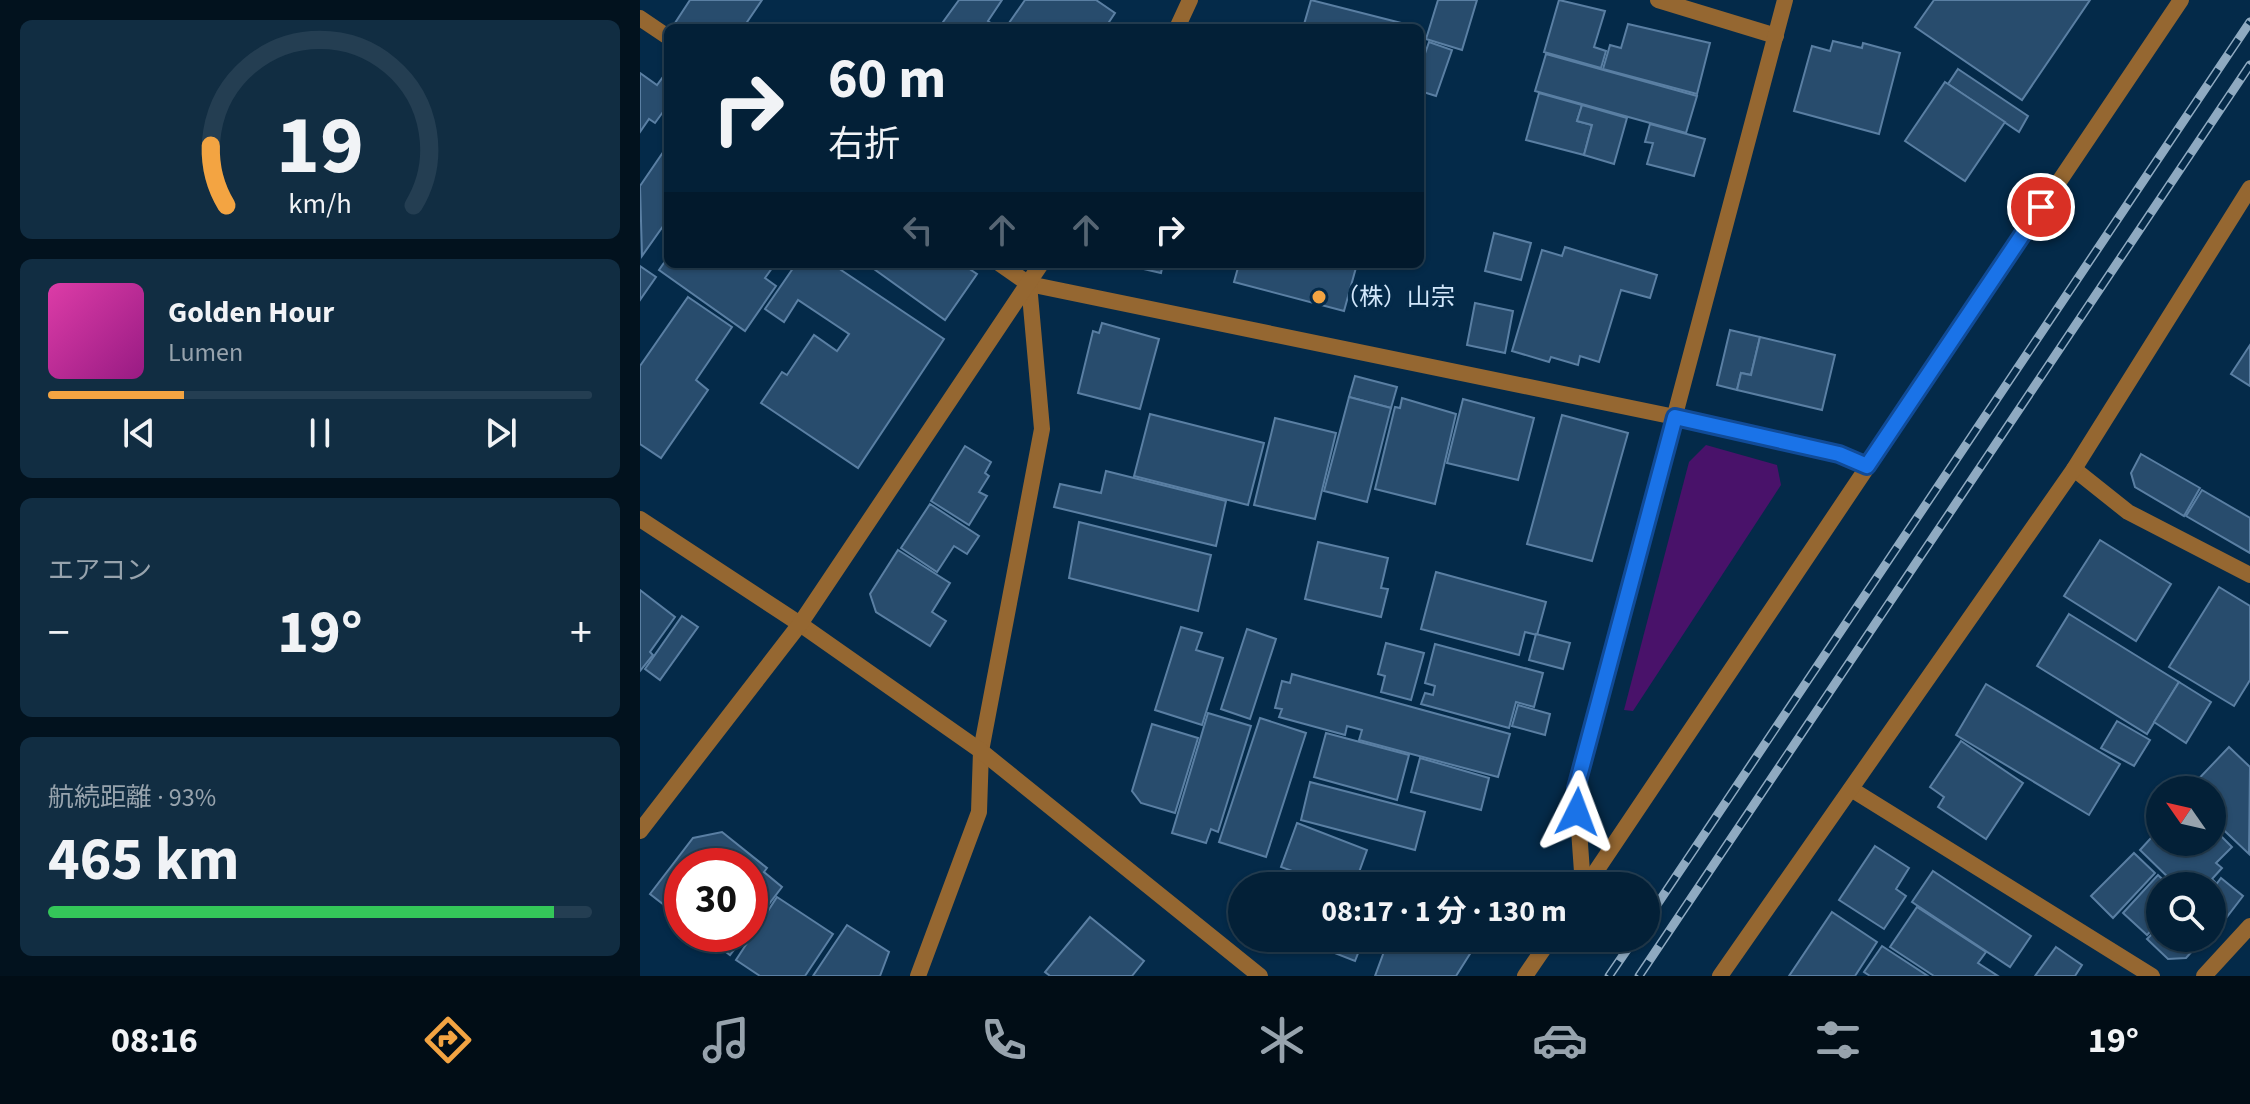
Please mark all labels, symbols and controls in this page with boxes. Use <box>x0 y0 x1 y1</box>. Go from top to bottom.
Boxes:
text: 60 m <box>828 40 946 119</box>
icon: right <box>696 56 800 160</box>
text: 19 <box>276 86 364 204</box>
text: 右折 <box>828 119 900 170</box>
pin <box>2007 173 2075 241</box>
text: km/h <box>288 184 352 224</box>
icon: arrive <box>2019 185 2063 229</box>
icon: left <box>896 208 940 252</box>
icon: ahead <box>980 208 1024 252</box>
icon: ahead <box>1064 208 1108 252</box>
icon: right <box>1148 208 1192 252</box>
place label: （株）山宗 <box>1335 280 1455 315</box>
marker: （株）山宗 <box>1310 288 1328 306</box>
text: Golden Hour <box>168 291 334 334</box>
text: Lumen <box>168 334 243 371</box>
icon: previous <box>117 411 161 455</box>
icon: pause <box>298 411 342 455</box>
icon: next <box>479 411 523 455</box>
text: エアコン <box>48 552 152 589</box>
text: 19° <box>277 591 363 676</box>
text: − <box>48 602 70 665</box>
text: + <box>570 602 592 665</box>
position arrow <box>1535 770 1619 854</box>
north arrow <box>2146 776 2226 856</box>
map controls <box>2146 776 2226 952</box>
text: 航続距離 · 93% <box>48 779 216 816</box>
text: 465 km <box>48 818 239 903</box>
speed limit sign: 30 <box>664 848 768 952</box>
button: search <box>2146 872 2226 952</box>
text: 08:17 · 1 分 · 130 m <box>1321 890 1567 933</box>
icon: directions <box>420 1012 476 1068</box>
icon: music <box>698 1012 754 1068</box>
icon: phone <box>976 1012 1032 1068</box>
icon: climate <box>1254 1012 1310 1068</box>
icon: car <box>1532 1012 1588 1068</box>
icon: filters <box>1810 1012 1866 1068</box>
text: 08:16 <box>111 1015 198 1066</box>
text: 19° <box>2088 1015 2139 1066</box>

